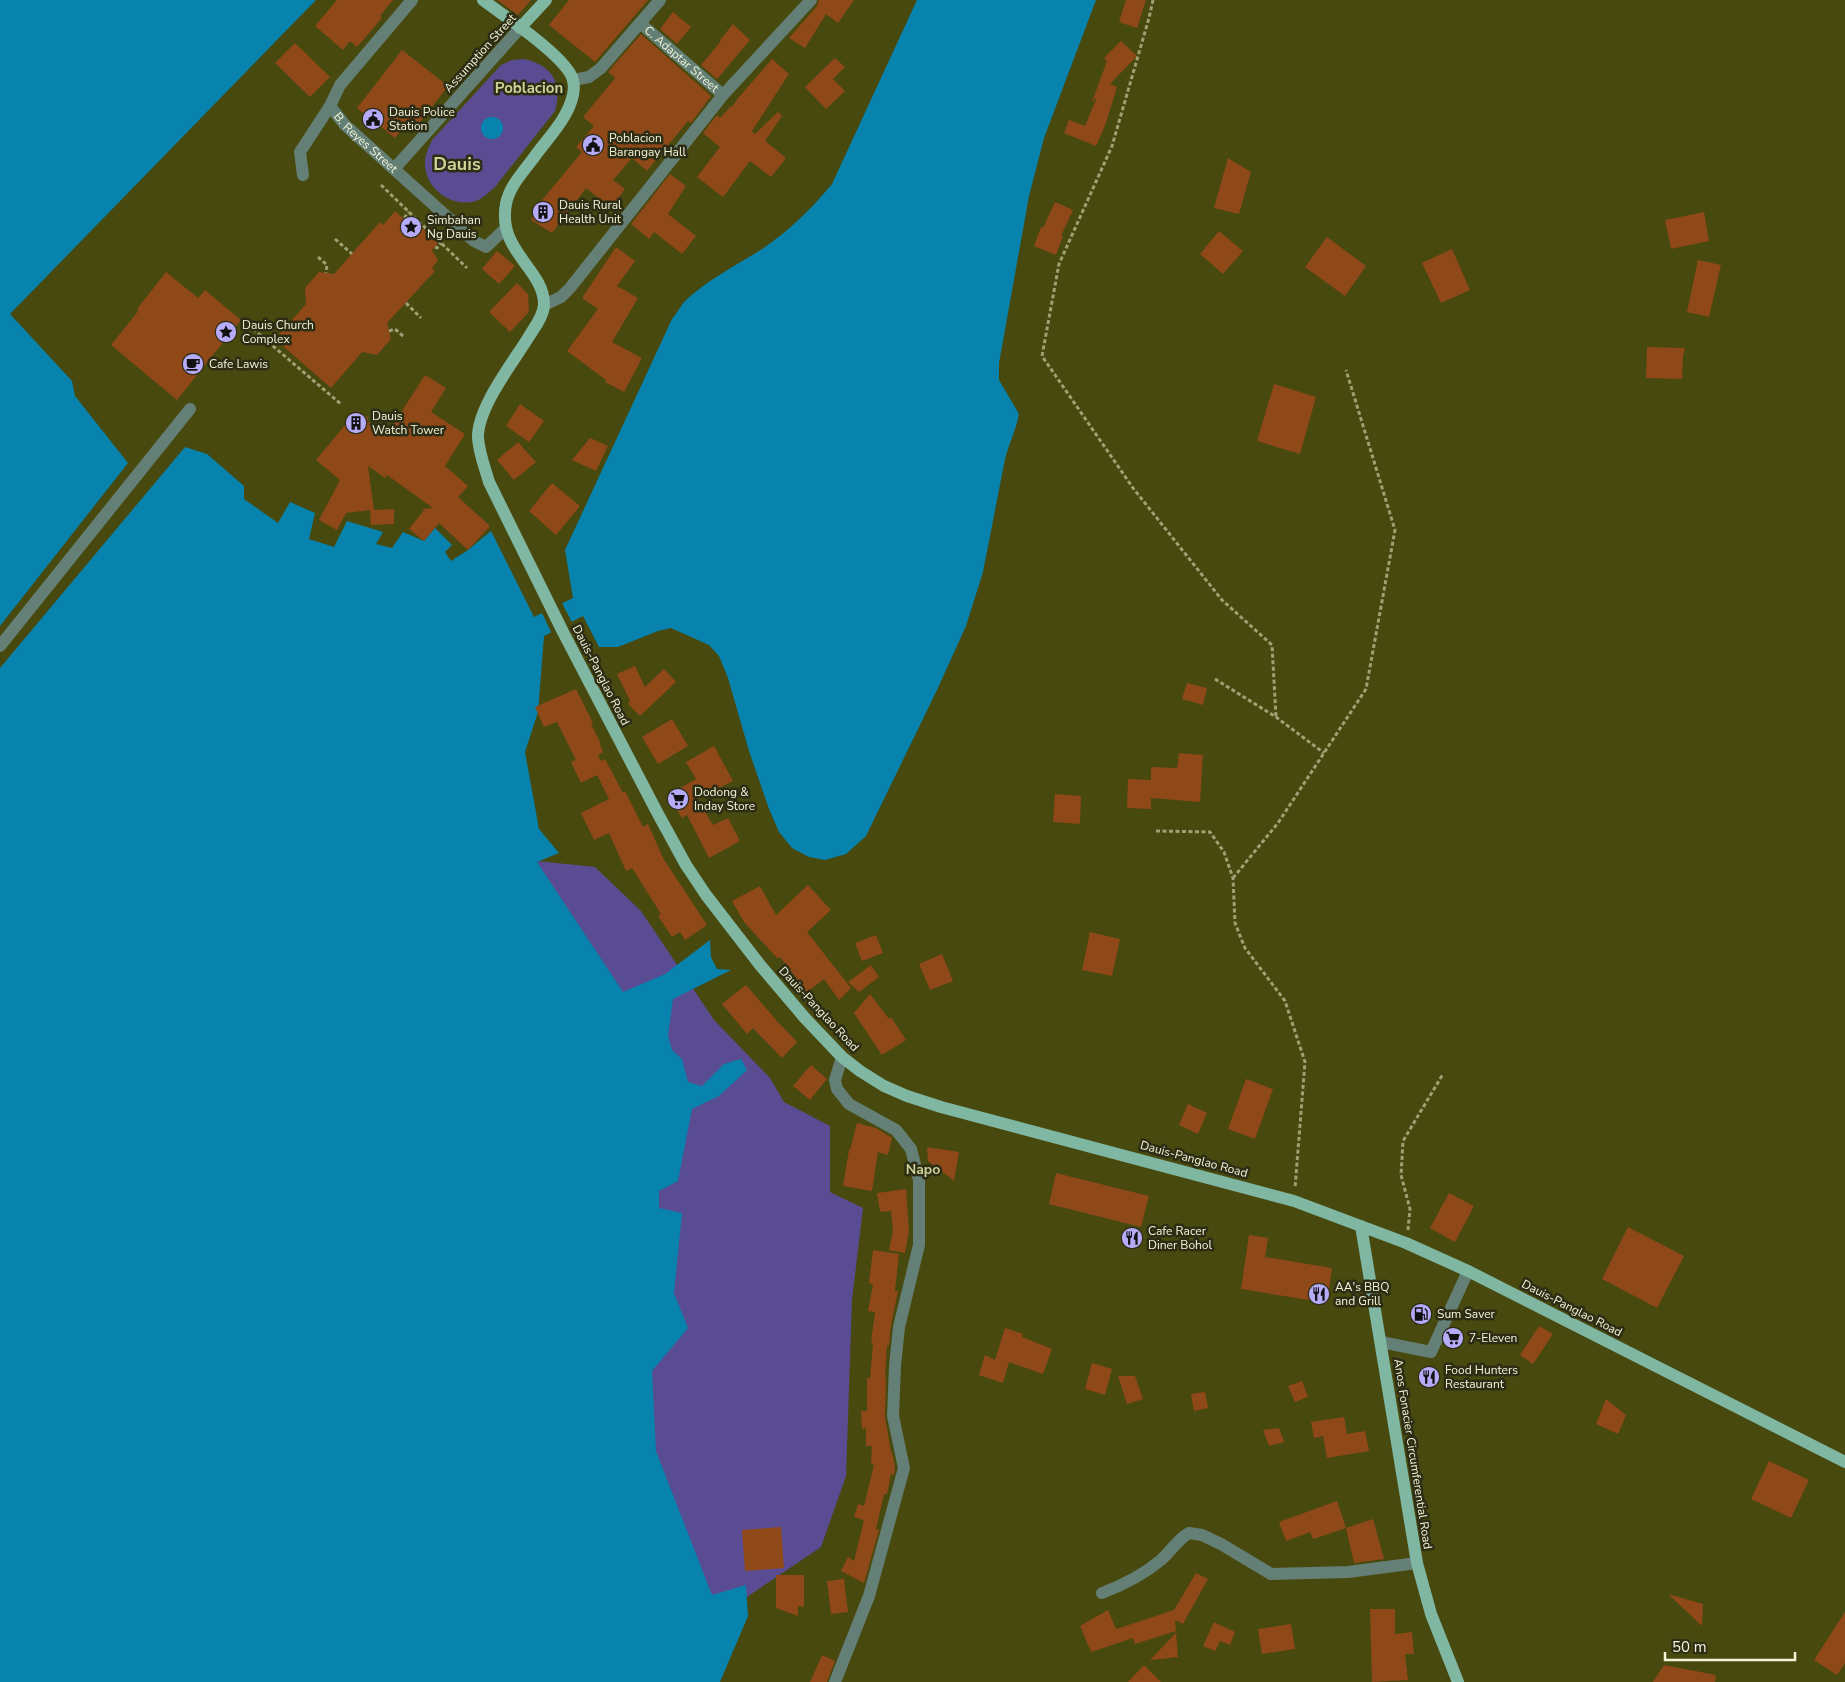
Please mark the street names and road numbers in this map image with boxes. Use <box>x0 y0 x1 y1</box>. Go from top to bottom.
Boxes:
street label: Assumption Street <box>440 10 520 96</box>
street label: C. Adaptar Street <box>641 22 723 96</box>
street label: B. Reyes Street <box>330 109 402 177</box>
street label: Dauis-Panglao Road <box>569 622 633 728</box>
street label: Dauis-Panglao Road <box>775 963 863 1055</box>
street label: Dauis-Panglao Road <box>1138 1137 1250 1181</box>
street label: Dauis-Panglao Road <box>1519 1276 1625 1340</box>
street label: Anos Fonacier Circumferential Road <box>1390 1358 1436 1550</box>

